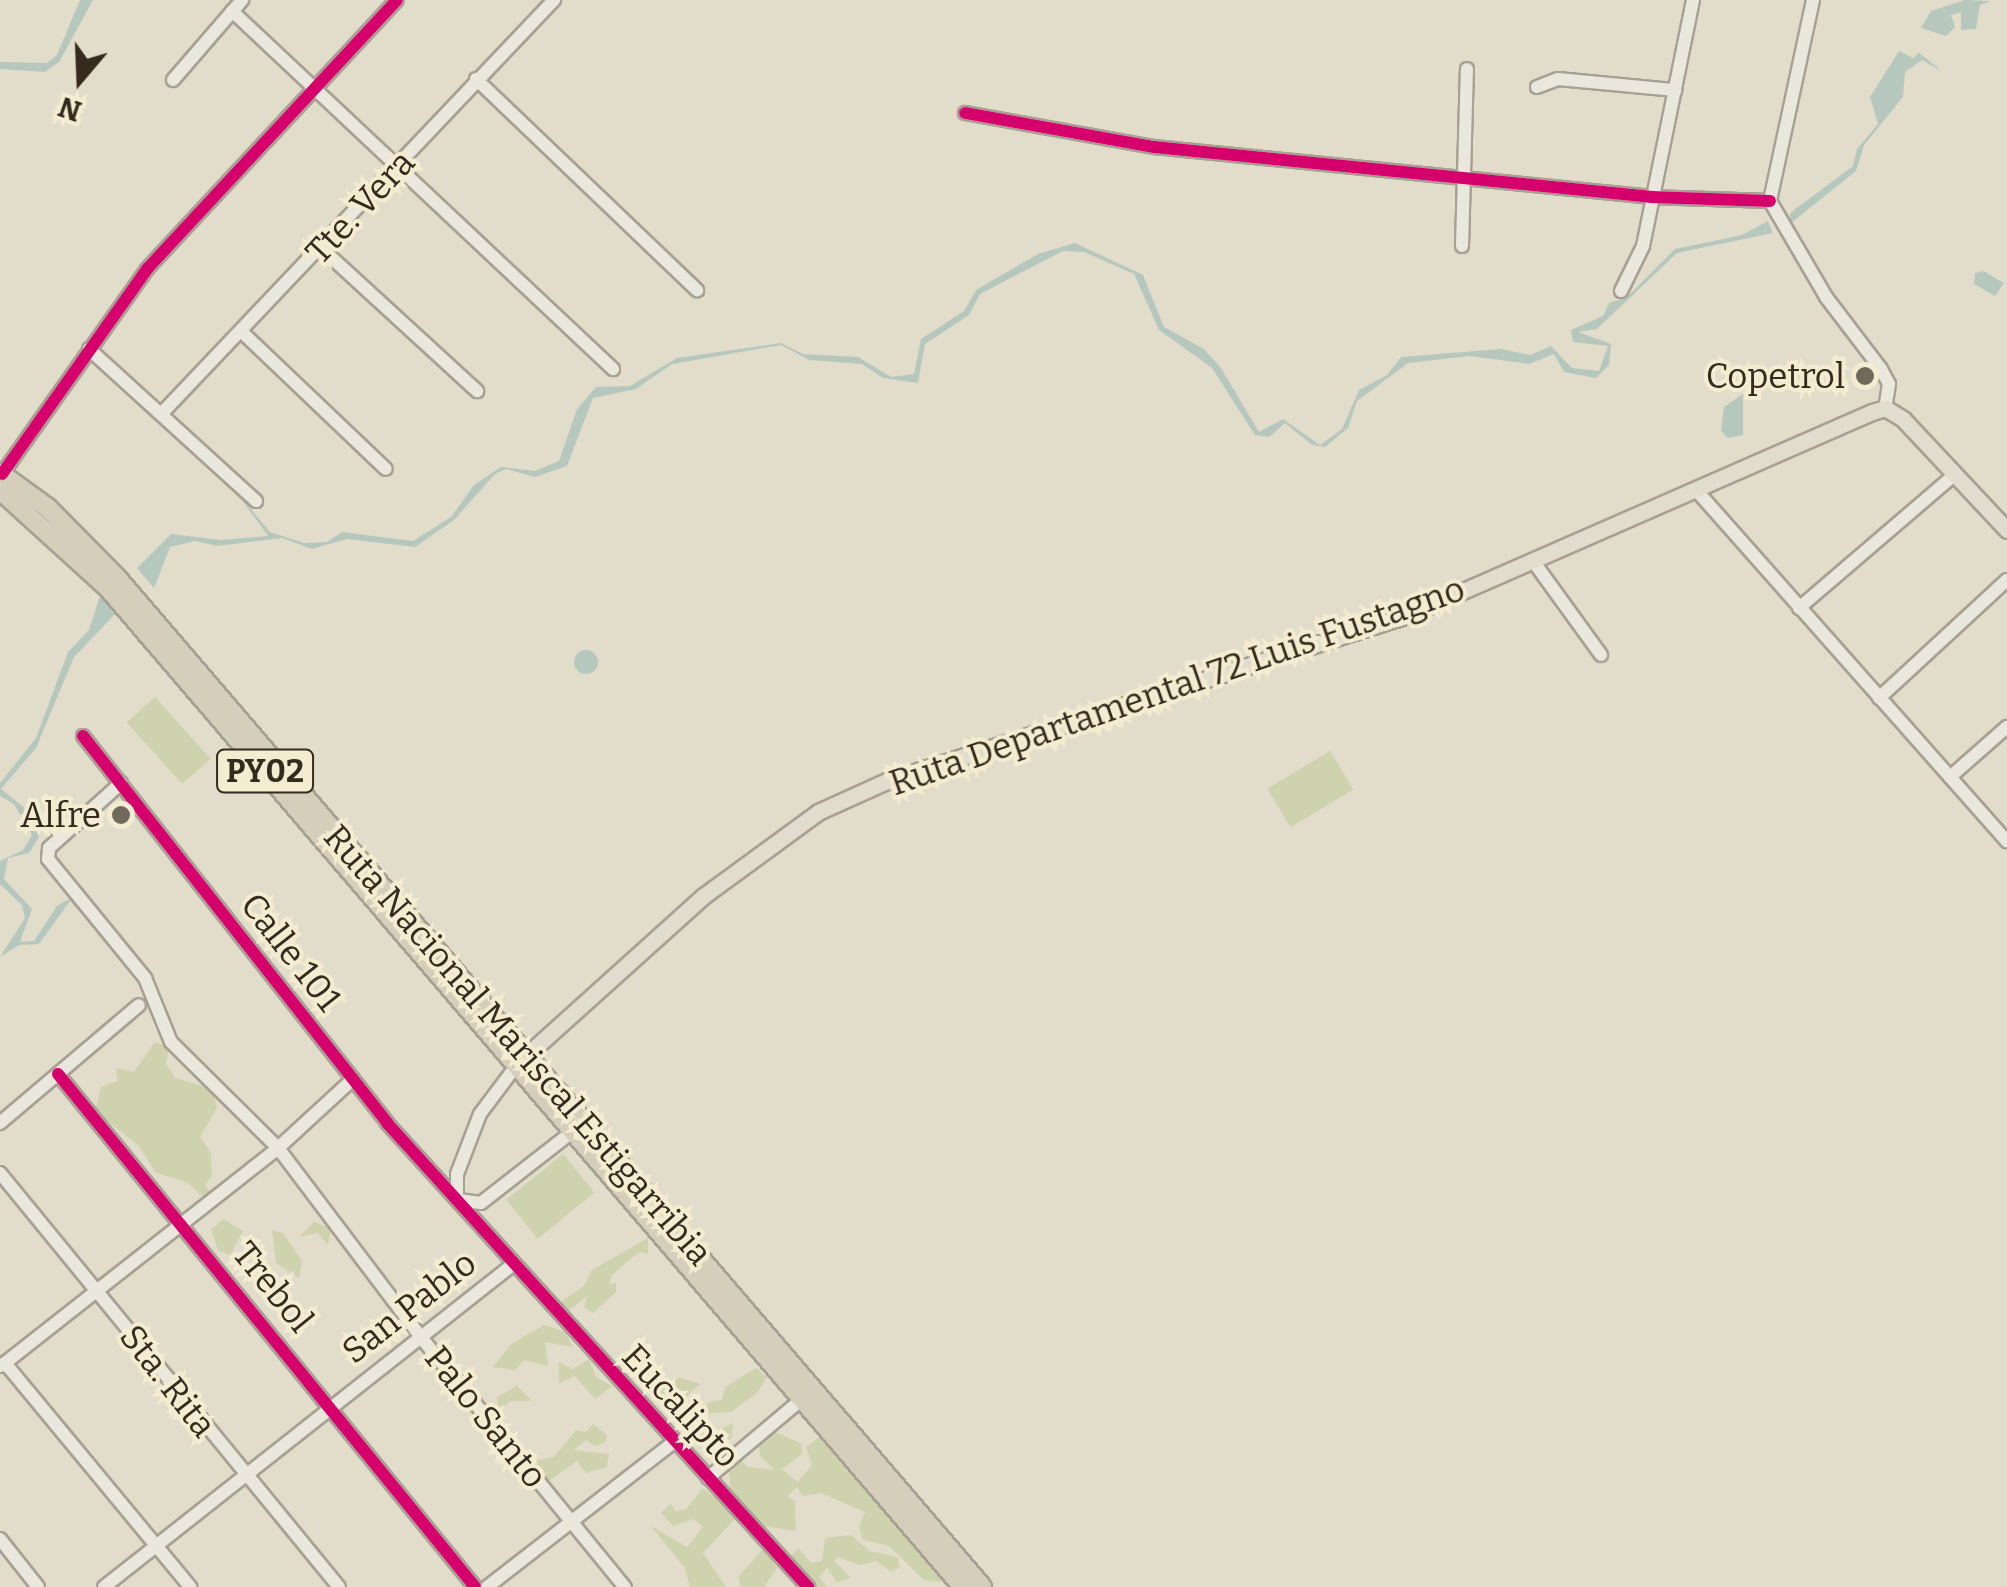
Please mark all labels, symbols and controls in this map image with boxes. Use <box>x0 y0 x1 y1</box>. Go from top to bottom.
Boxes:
north arrow <box>30 30 130 130</box>
text: N <box>54 90 86 128</box>
street label: Tte. Vera <box>297 141 423 273</box>
place label: Copetrol <box>1706 355 1845 397</box>
marker: Copetrol <box>1854 365 1876 387</box>
street label: Ruta Departamental 72 Luis Fustagno <box>884 568 1470 804</box>
road number: PY02 <box>215 744 315 798</box>
place label: Alfre <box>20 794 101 836</box>
marker: Alfre <box>110 804 132 826</box>
street label: Ruta Nacional Mariscal Estigarribia <box>315 816 721 1274</box>
street label: Calle 101 <box>232 885 350 1019</box>
street label: Trebol <box>224 1233 322 1341</box>
street label: San Pablo <box>334 1242 484 1372</box>
street label: Sta. Rita <box>111 1316 225 1446</box>
street label: Eucalipto <box>613 1336 749 1476</box>
street label: Palo Santo <box>416 1338 556 1496</box>

